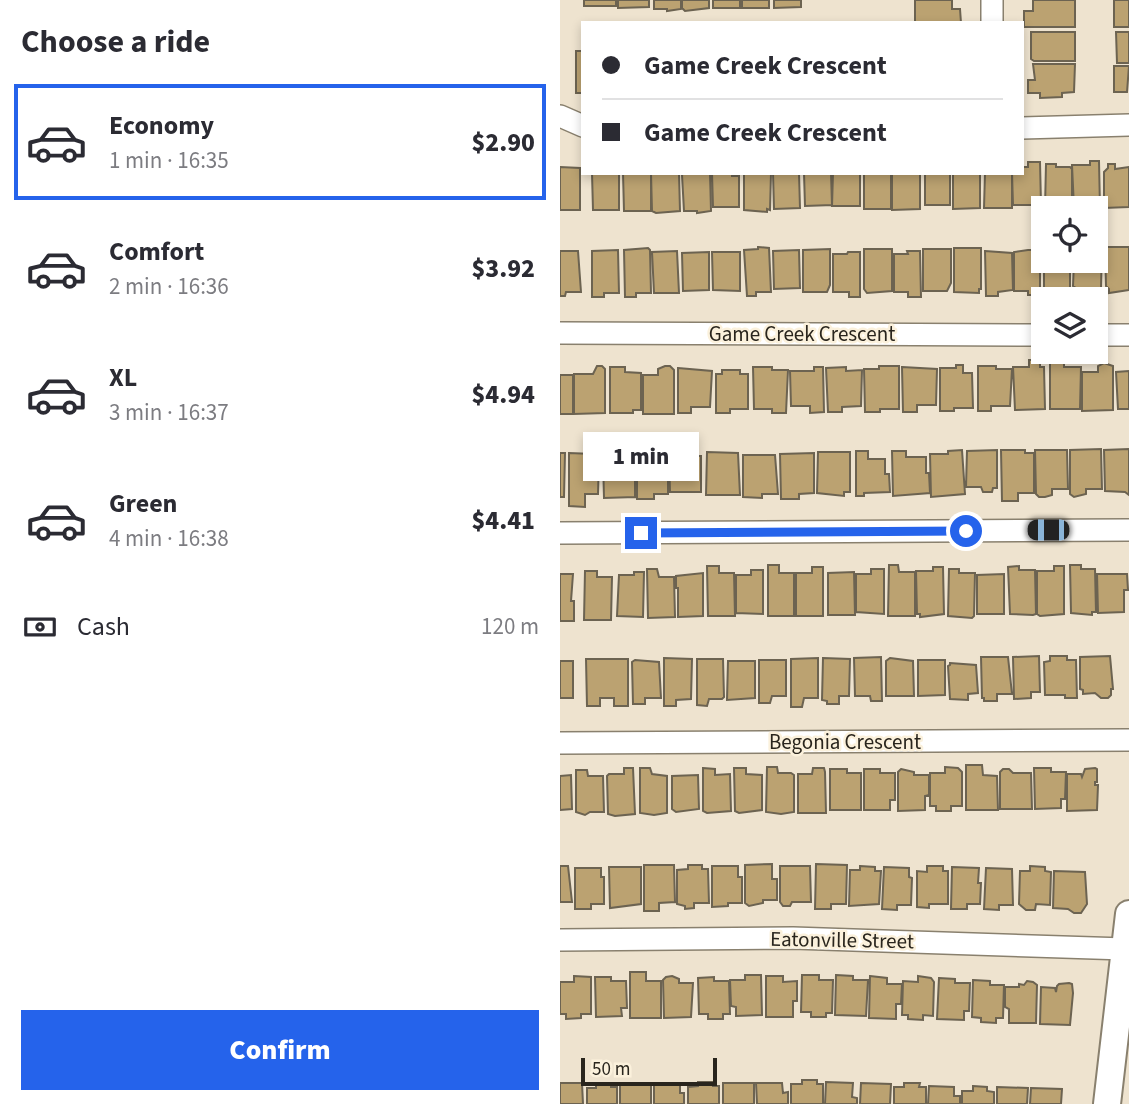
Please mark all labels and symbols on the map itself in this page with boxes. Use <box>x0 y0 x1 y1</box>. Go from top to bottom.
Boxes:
street label: Game Creek Crescent <box>709 319 895 349</box>
callout: 1 min <box>583 432 699 480</box>
route start <box>950 515 982 547</box>
route end <box>625 517 657 549</box>
car <box>1028 520 1070 541</box>
street label: Begonia Crescent <box>769 727 921 757</box>
street label: Eatonville Street <box>770 924 914 956</box>
scale bar <box>581 1055 718 1087</box>

